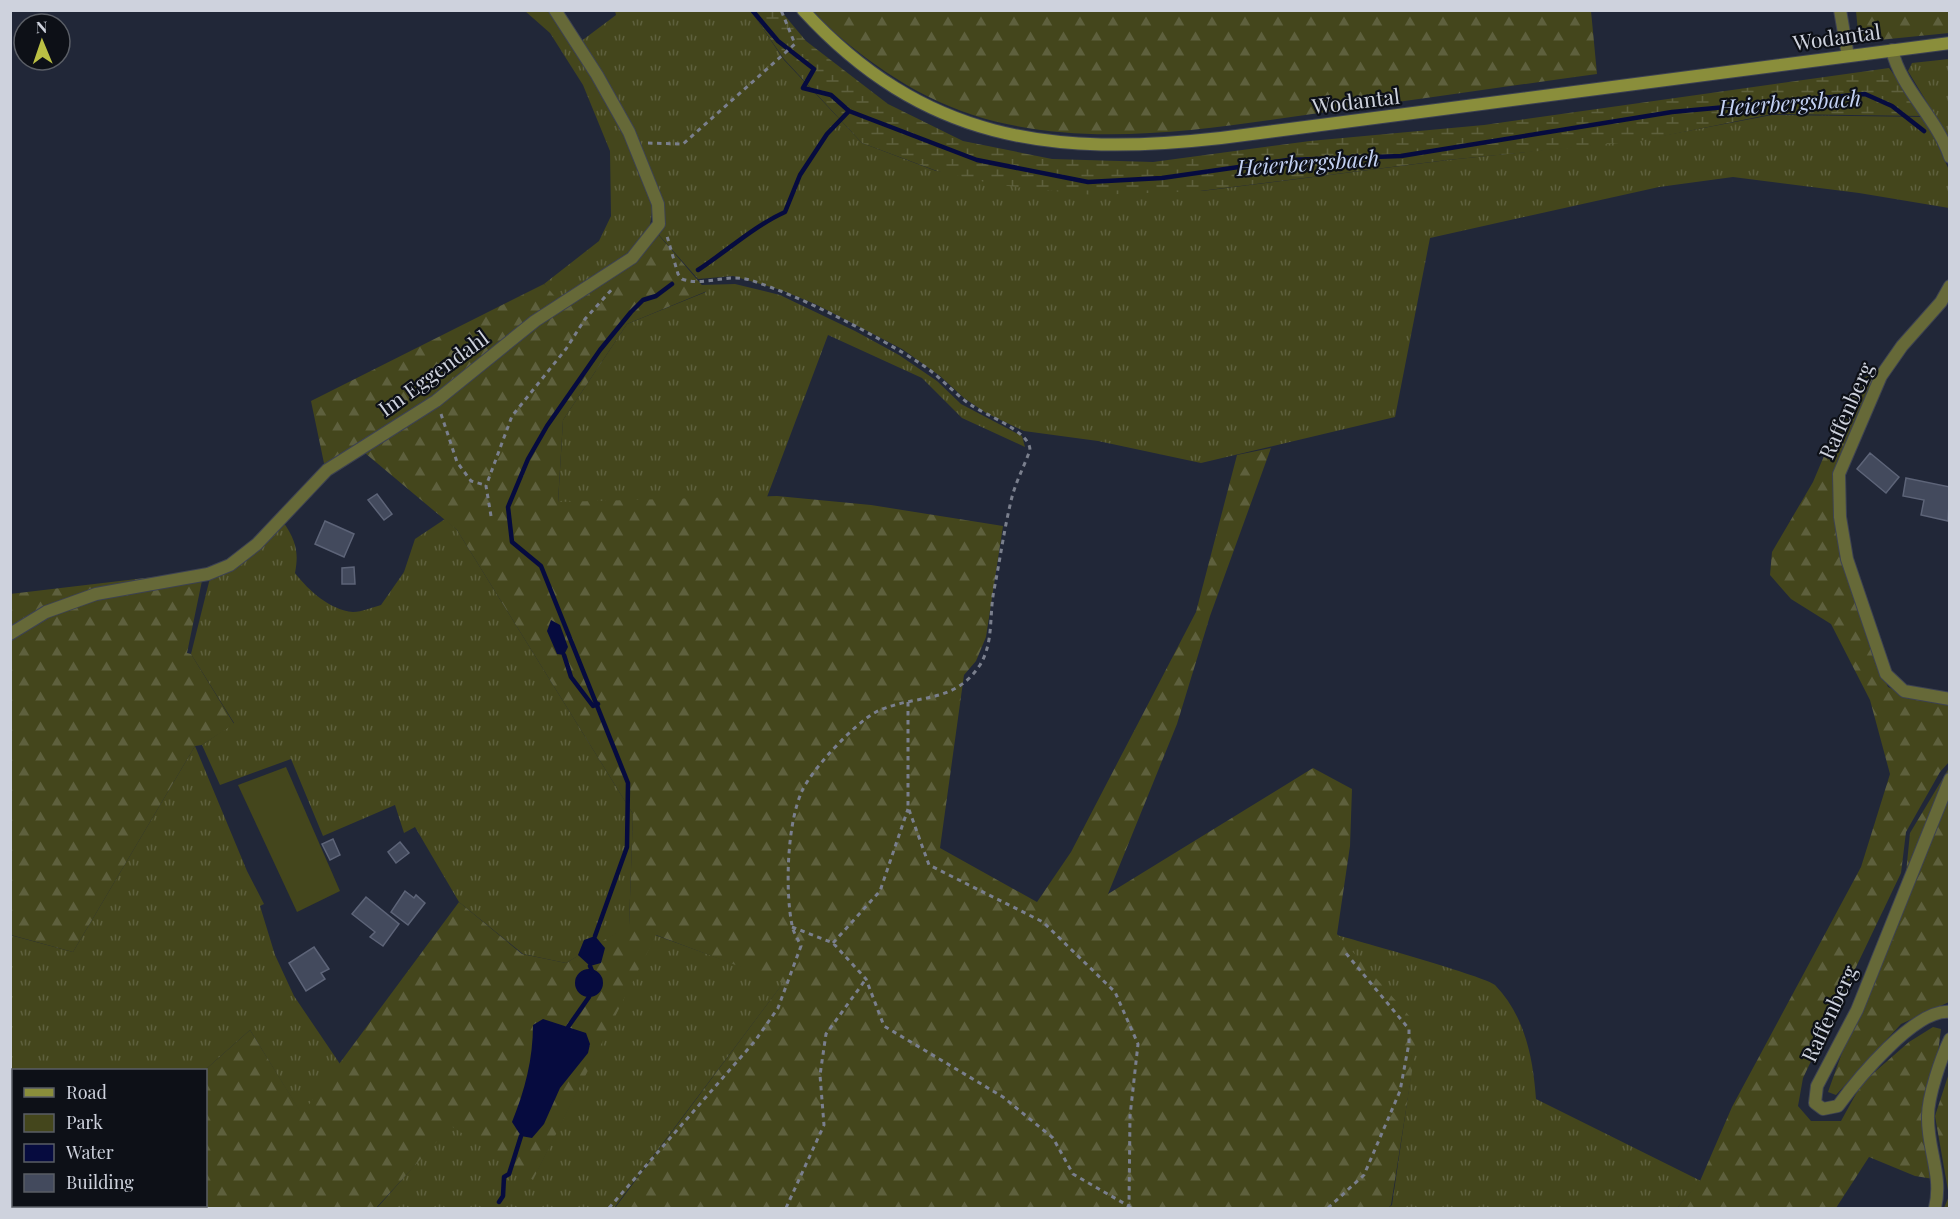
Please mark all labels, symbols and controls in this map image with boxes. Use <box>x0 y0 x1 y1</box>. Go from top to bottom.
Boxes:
north arrow <box>12 12 72 72</box>
text: N <box>35 16 48 37</box>
street label: Wodantal <box>1790 16 1882 56</box>
street label: Wodantal <box>1309 81 1401 119</box>
water label: Heierbergsbach <box>1717 82 1862 122</box>
water label: Heierbergsbach <box>1235 142 1380 182</box>
street label: Im Eggendahl <box>372 323 494 422</box>
street label: Raffenberg <box>1811 357 1879 463</box>
street label: Raffenberg <box>1794 960 1863 1066</box>
legend <box>12 1069 207 1207</box>
text: Road <box>66 1080 107 1104</box>
text: Park <box>66 1110 103 1134</box>
text: Water <box>65 1140 114 1164</box>
text: Building <box>66 1170 134 1194</box>

